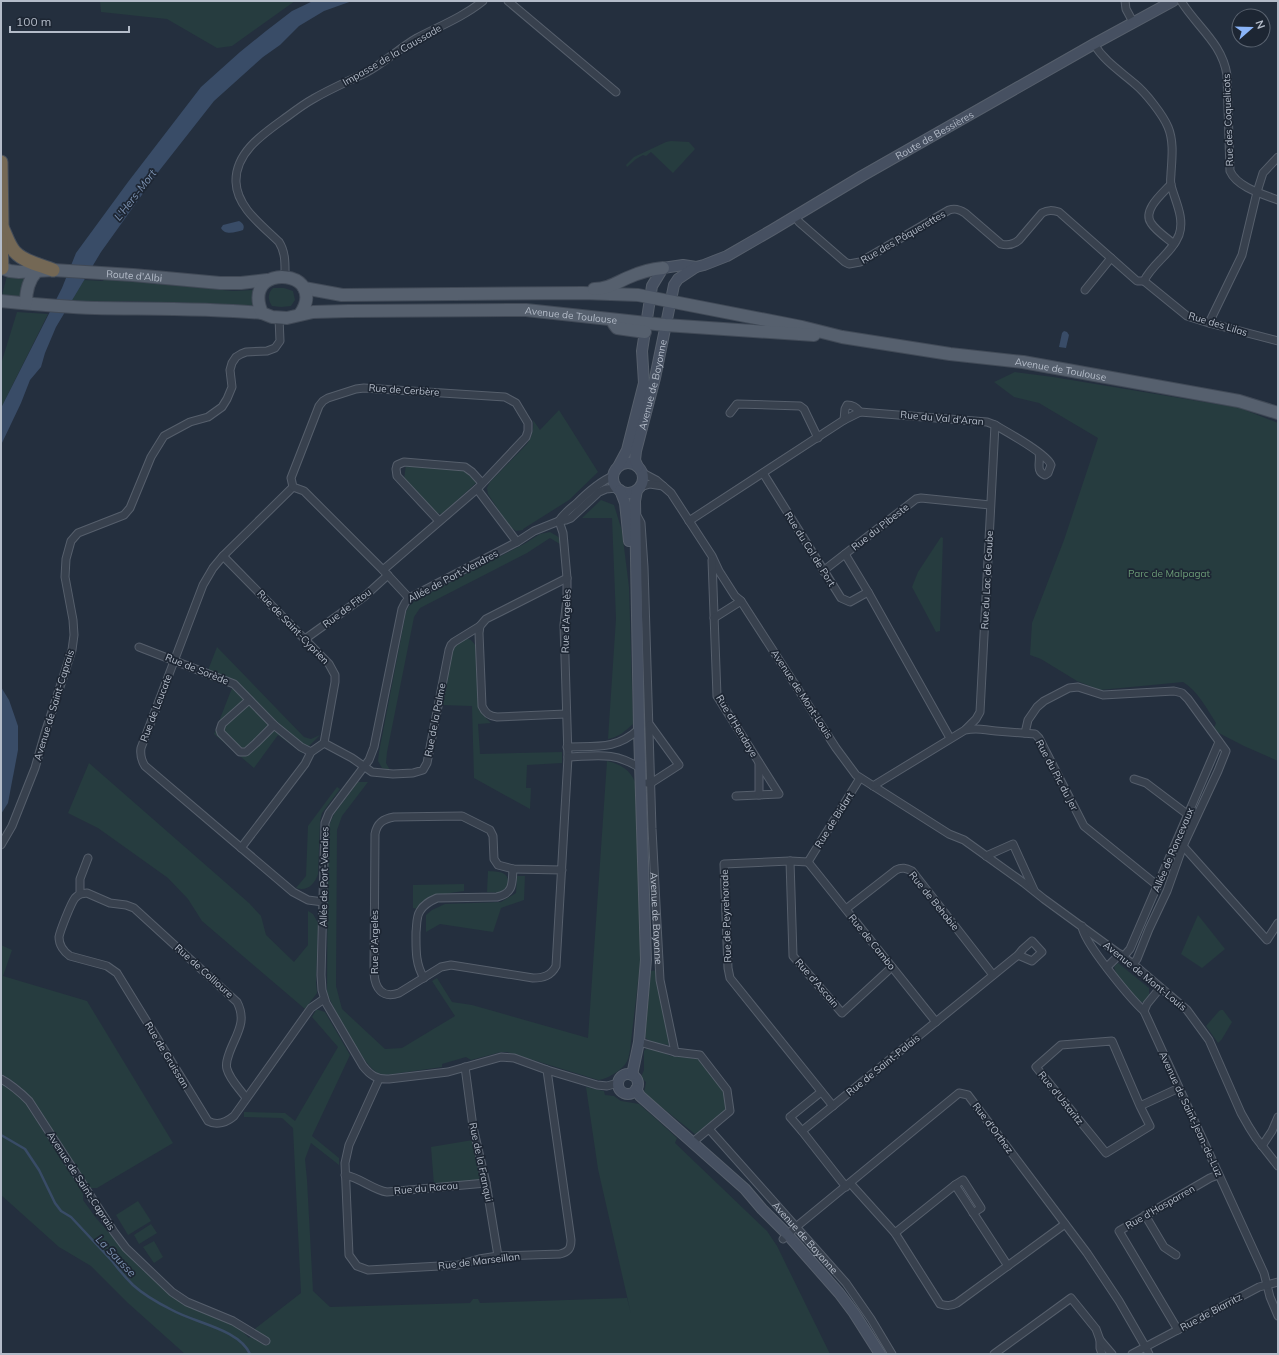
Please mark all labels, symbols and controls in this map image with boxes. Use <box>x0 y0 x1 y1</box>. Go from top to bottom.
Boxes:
scale bar <box>10 8 129 34</box>
north arrow <box>1231 8 1271 48</box>
text: 100 m <box>16 14 51 29</box>
text: N <box>1252 18 1268 31</box>
street label: Impasse de la Caussade <box>340 21 444 89</box>
street label: Rue des Coquelicots <box>1220 73 1236 167</box>
street label: Route de Bessières <box>893 107 976 162</box>
water label: L'Hers-Mort <box>111 166 160 223</box>
street label: Rue des Pâquerettes <box>858 207 948 267</box>
street label: Route d'Albi <box>106 267 163 284</box>
street label: Avenue de Toulouse <box>524 303 618 326</box>
street label: Rue des Lilas <box>1187 309 1249 339</box>
street label: Avenue de Bayonne <box>635 338 669 431</box>
street label: Avenue de Toulouse <box>1014 355 1107 383</box>
street label: Rue de Cerbère <box>368 381 440 399</box>
street label: Rue du Val d'Aran <box>900 408 984 428</box>
street label: Rue du Pibeste <box>849 501 911 553</box>
street label: Rue du Col de Port <box>782 509 838 589</box>
street label: Rue du Lac de Gaube <box>978 530 996 630</box>
street label: Allée de Port-Vendres <box>406 547 500 605</box>
park label: Parc de Malpagat <box>1128 567 1210 580</box>
street label: Rue de Fitou <box>320 585 374 631</box>
street label: Rue de Saint-Cyprien <box>254 587 332 667</box>
street label: Rue d'Argelès <box>558 589 574 653</box>
street label: Avenue de Mont-Louis <box>768 647 836 741</box>
street label: Avenue de Saint-Caprais <box>31 648 77 762</box>
street label: Rue de Sorède <box>163 650 231 688</box>
street label: Rue de Leucate <box>137 672 175 744</box>
street label: Rue de la Palme <box>421 682 449 758</box>
street label: Rue d'Hendaye <box>713 692 761 760</box>
street label: Rue du Pic du Jer <box>1033 737 1081 813</box>
street label: Rue de Bidart <box>812 789 857 850</box>
street label: Allée de Roncevaux <box>1149 805 1197 894</box>
street label: Allée de Port-Vendres <box>317 827 331 927</box>
street label: Rue de Peyrehorade <box>718 869 734 963</box>
street label: Rue de Behobie <box>906 869 962 933</box>
street label: Avenue de Bayonne <box>648 872 666 965</box>
street label: Rue d'Argelès <box>368 910 381 974</box>
street label: Rue de Cambo <box>846 911 899 973</box>
street label: Avenue de Mont-Louis <box>1101 938 1189 1014</box>
street label: Rue de Collioure <box>172 941 236 1001</box>
street label: Rue d'Ascain <box>792 956 842 1010</box>
street label: Rue de Gruissan <box>142 1019 192 1091</box>
street label: Rue de Saint-Palais <box>844 1031 922 1099</box>
street label: Avenue de Saint-Jean-de-Luz <box>1156 1049 1226 1179</box>
street label: Rue d'Ustaritz <box>1035 1069 1087 1127</box>
street label: Rue d'Orthez <box>970 1100 1016 1156</box>
street label: Rue de la Franqui <box>466 1121 496 1203</box>
street label: Avenue de Saint-Caprais <box>44 1129 118 1233</box>
street label: Rue du Racou <box>393 1179 459 1197</box>
street label: Rue d'Hasparren <box>1123 1182 1197 1232</box>
street label: Avenue de Bayonne <box>770 1198 841 1276</box>
water label: La Sausse <box>93 1232 139 1280</box>
street label: Rue de Marseillan <box>437 1250 521 1272</box>
street label: Rue de Biarritz <box>1178 1290 1244 1334</box>

